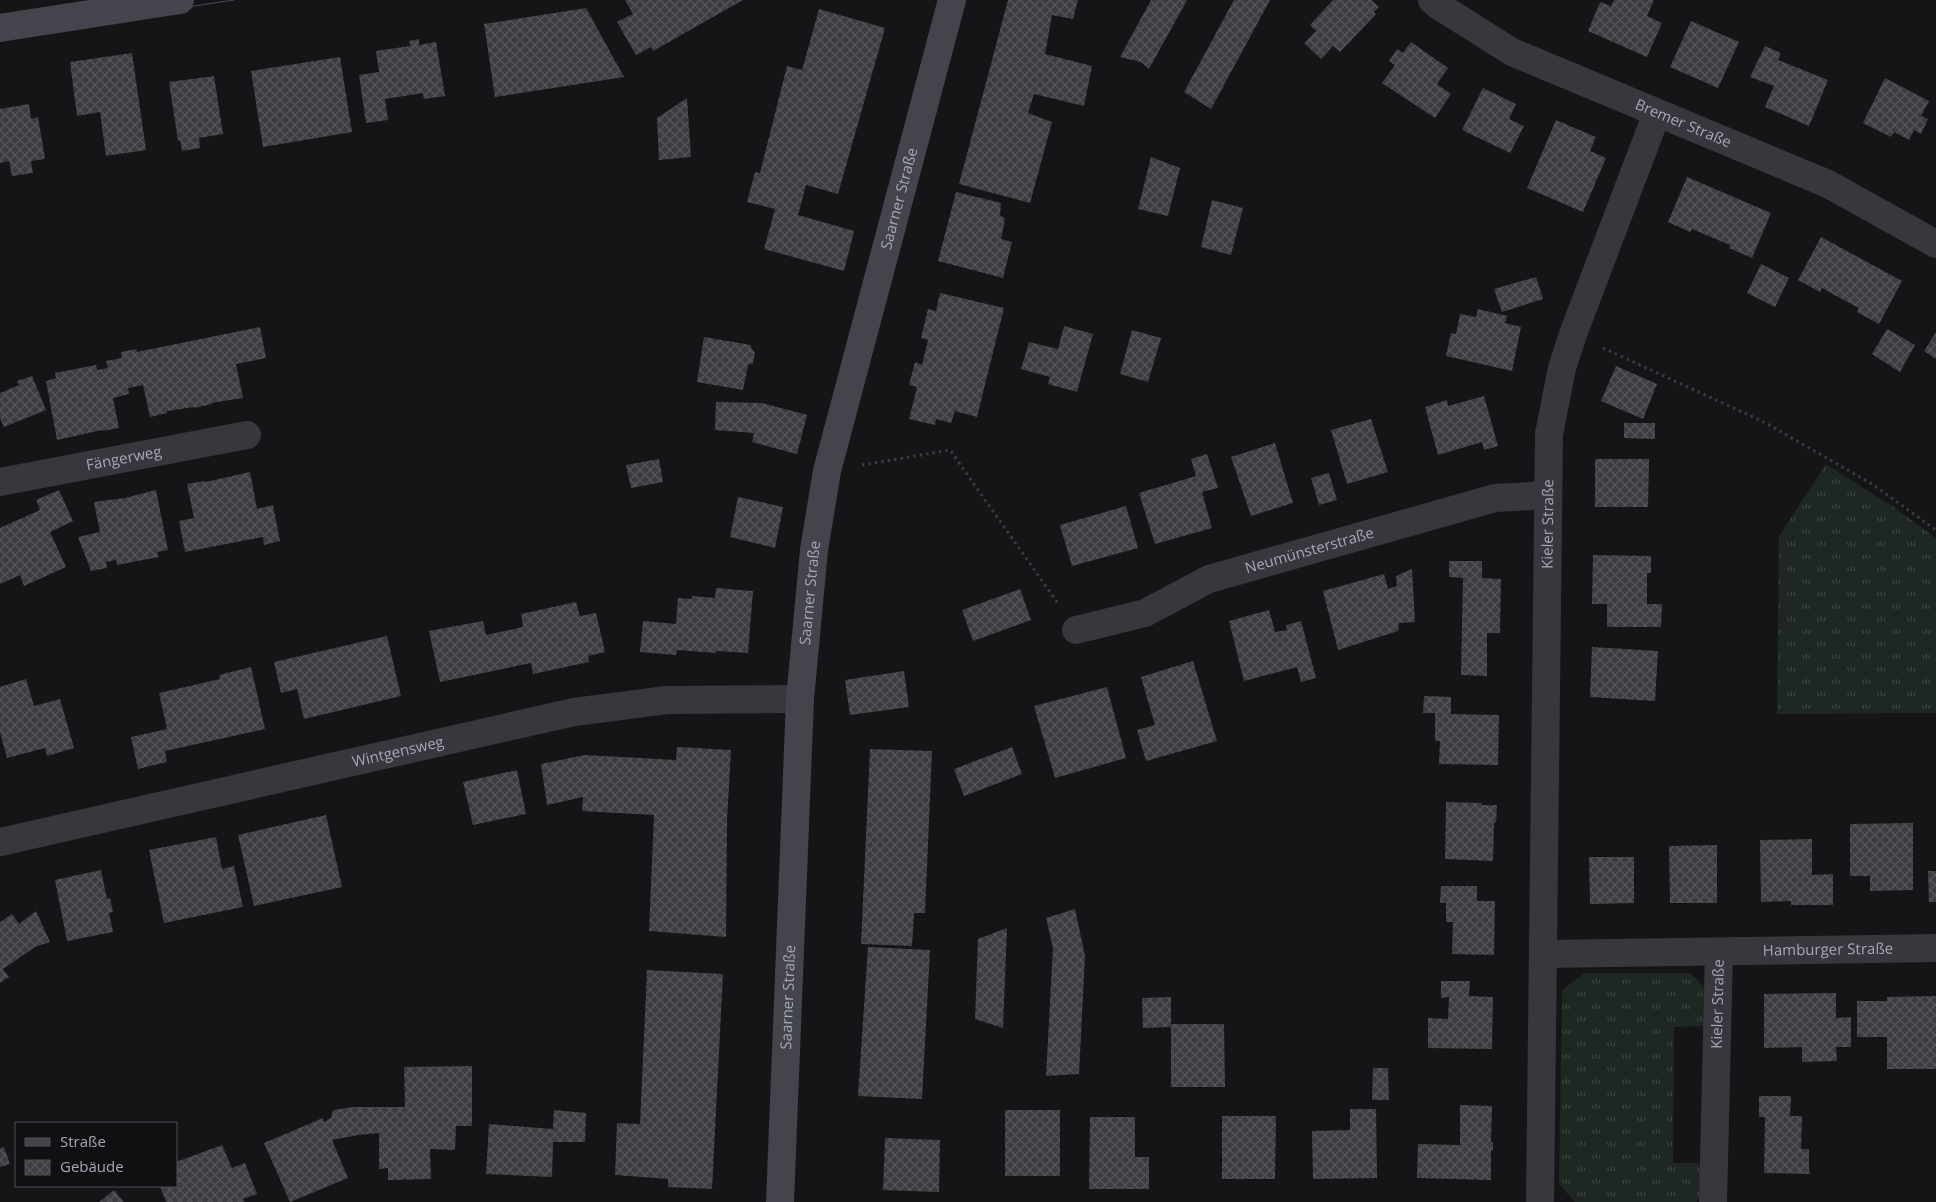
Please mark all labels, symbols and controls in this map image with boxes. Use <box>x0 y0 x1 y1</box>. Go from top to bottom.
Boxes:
street label: Bremer Straße <box>1632 94 1735 152</box>
street label: Saarner Straße <box>875 145 921 251</box>
street label: Fängerweg <box>84 441 163 474</box>
street label: Kieler Straße <box>1536 479 1557 569</box>
street label: Neumünsterstraße <box>1242 522 1376 577</box>
street label: Saarner Straße <box>794 539 824 646</box>
street label: Wintgensweg <box>350 731 445 771</box>
street label: Hamburger Straße <box>1763 938 1893 960</box>
street label: Saarner Straße <box>775 944 799 1050</box>
street label: Kieler Straße <box>1706 959 1728 1049</box>
legend <box>15 1122 178 1187</box>
text: Straße <box>60 1131 106 1151</box>
text: Gebäude <box>60 1156 124 1176</box>

